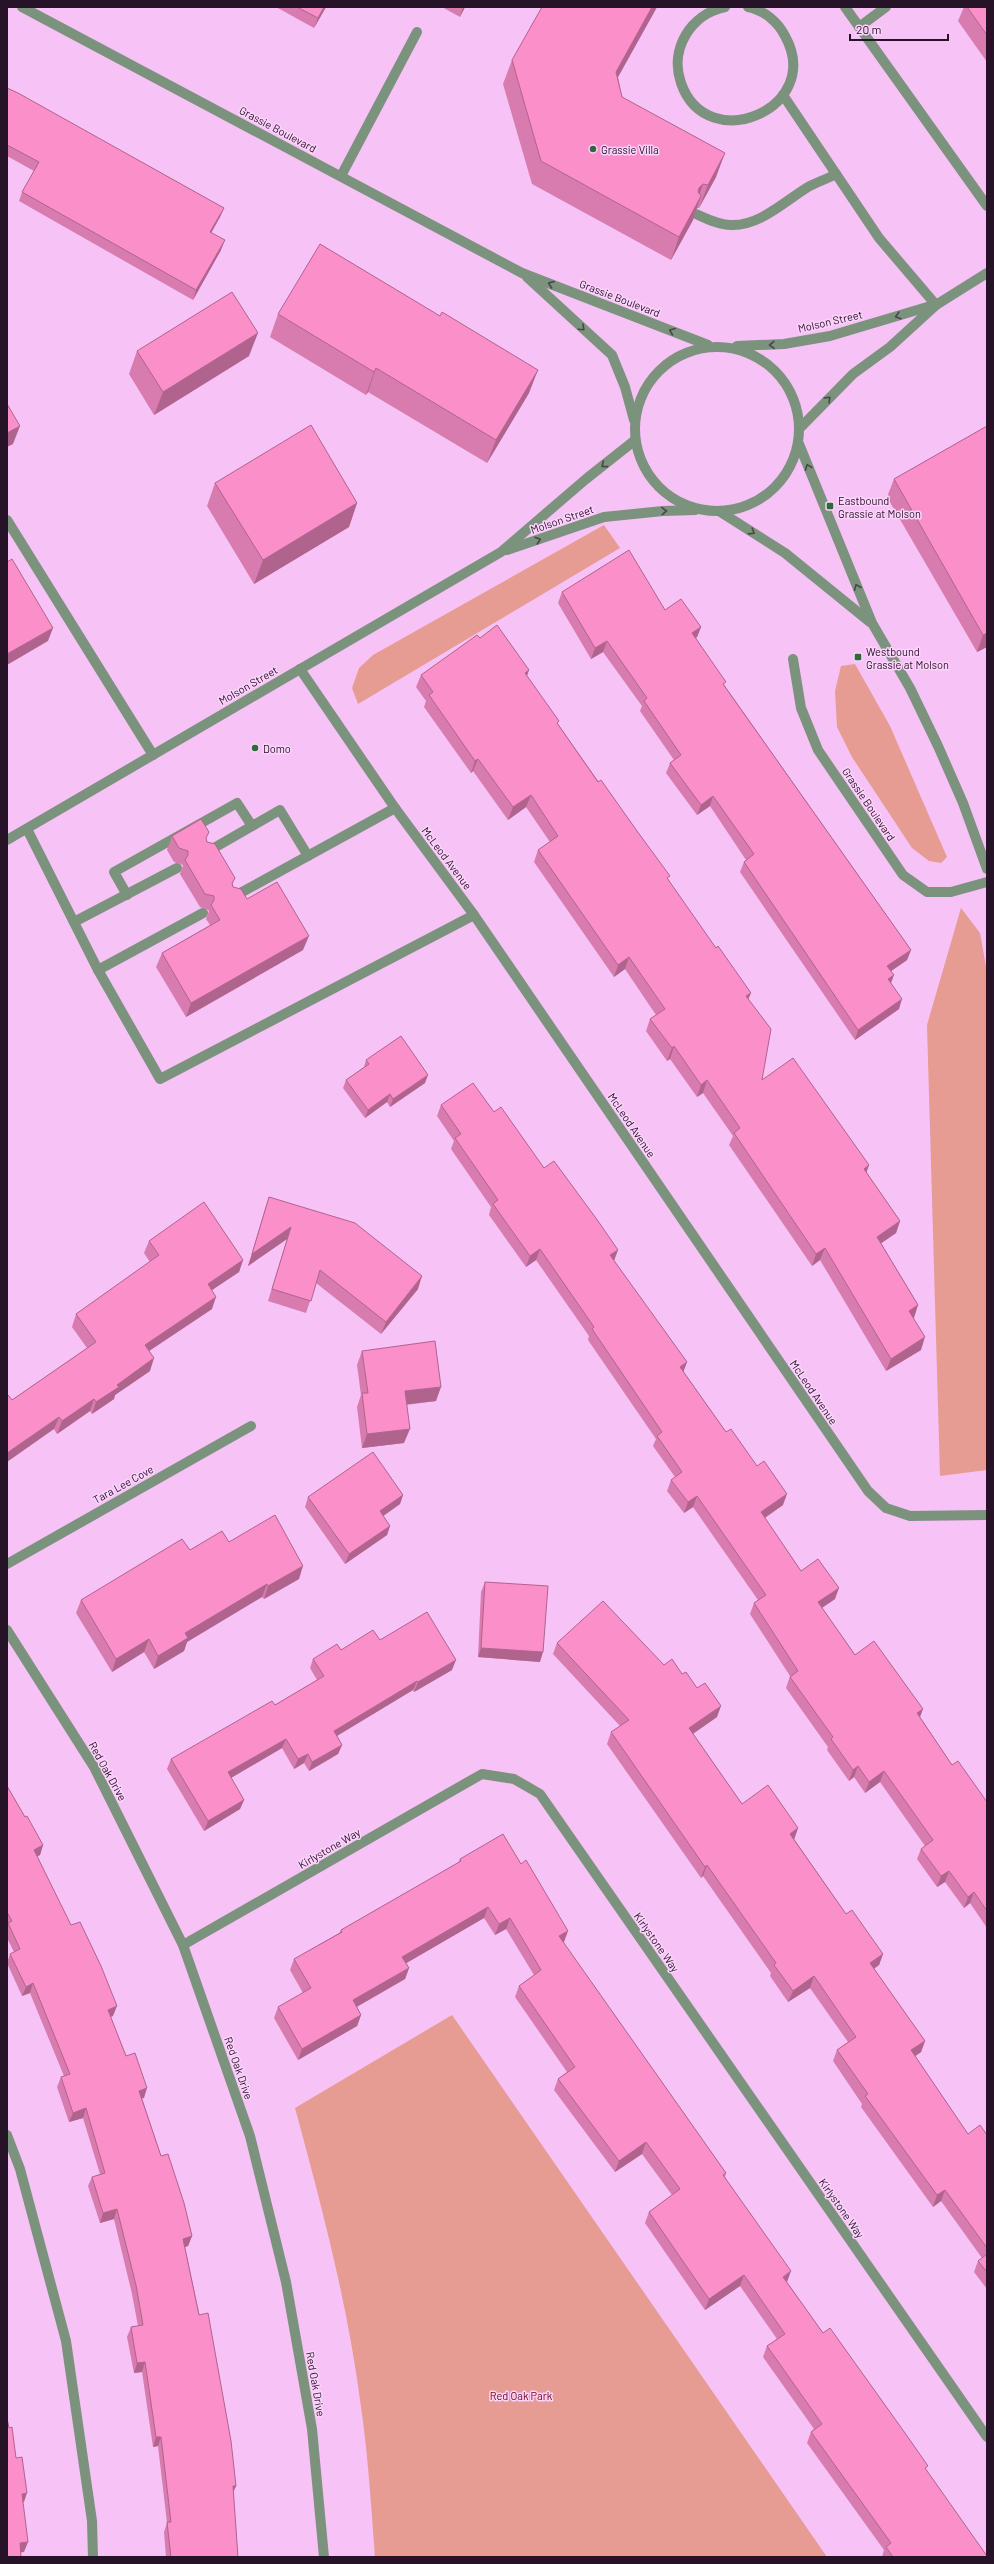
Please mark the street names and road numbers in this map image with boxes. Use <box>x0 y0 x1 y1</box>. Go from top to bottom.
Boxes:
street label: Grassie Boulevard <box>237 103 319 155</box>
street label: Grassie Boulevard <box>578 277 662 319</box>
street label: Molson Street <box>796 307 864 335</box>
street label: Molson Street <box>529 502 595 536</box>
street label: Molson Street <box>216 663 280 707</box>
street label: Grassie Boulevard <box>840 765 898 843</box>
street label: McLeod Avenue <box>419 824 475 892</box>
street label: McLeod Avenue <box>606 1090 658 1160</box>
street label: McLeod Avenue <box>788 1357 840 1427</box>
street label: Tara Lee Cove <box>91 1462 156 1506</box>
street label: Red Oak Drive <box>86 1739 130 1803</box>
street label: Kirlystone Way <box>296 1825 362 1871</box>
street label: Kirlystone Way <box>632 1910 682 1974</box>
street label: Red Oak Drive <box>222 2035 256 2101</box>
street label: Kirlystone Way <box>817 2176 867 2240</box>
street label: Red Oak Drive <box>304 2351 328 2417</box>

